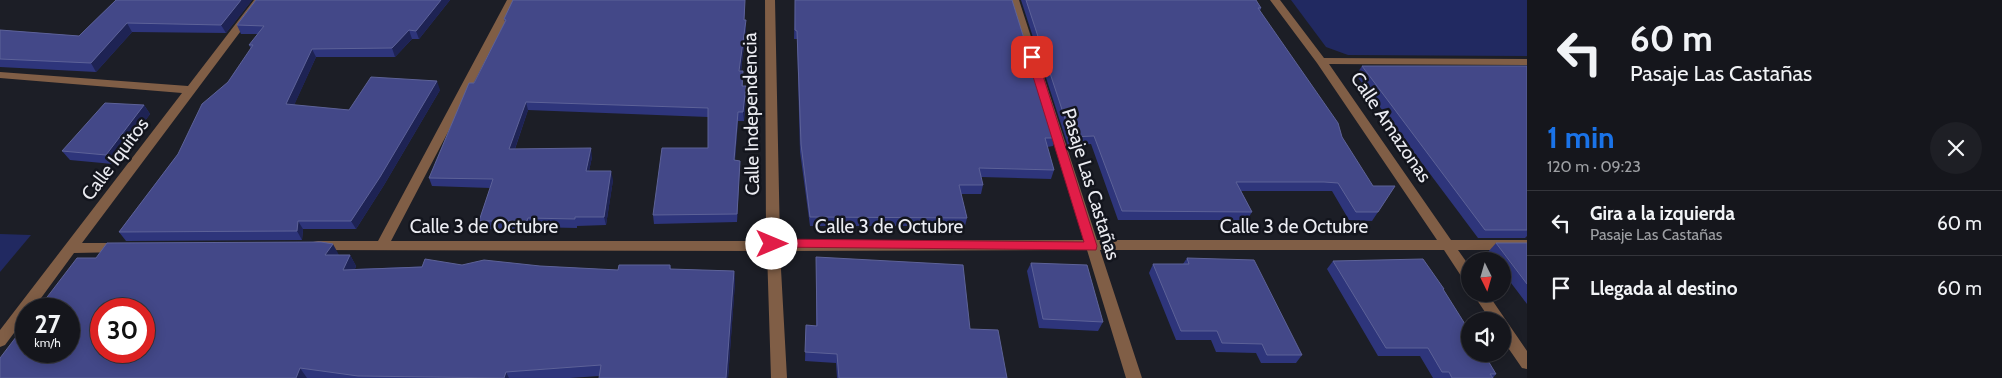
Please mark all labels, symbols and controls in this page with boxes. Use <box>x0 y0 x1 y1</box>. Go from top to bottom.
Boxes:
text: 60 m <box>1630 17 1713 60</box>
icon: left <box>1547 20 1612 85</box>
street label: Calle Independencia <box>738 32 764 196</box>
pin <box>1011 36 1053 78</box>
icon: arrive <box>1018 43 1046 71</box>
text: Pasaje Las Castañas <box>1630 60 1812 87</box>
street label: Calle Amazonas <box>1346 68 1436 187</box>
street label: Pasaje Las Castañas <box>1057 105 1125 263</box>
street label: Calle Iquitos <box>76 113 154 205</box>
text: 1 min <box>1547 119 1615 156</box>
button: close <box>1930 122 1982 174</box>
text: 120 m · 09:23 <box>1547 157 1641 176</box>
text: Gira a la izquierda <box>1590 202 1735 225</box>
icon: left <box>1547 209 1575 237</box>
text: 60 m <box>1937 212 1982 235</box>
street label: Calle 3 de Octubre <box>410 215 558 238</box>
street label: Calle 3 de Octubre <box>815 215 963 238</box>
street label: Calle 3 de Octubre <box>1220 215 1368 238</box>
position arrow <box>745 217 797 269</box>
text: Pasaje Las Castañas <box>1590 225 1723 244</box>
north arrow <box>1461 252 1511 302</box>
map controls <box>1461 252 1511 362</box>
icon: arrive <box>1547 274 1575 302</box>
text: Llegada al destino <box>1590 277 1737 300</box>
text: 60 m <box>1937 277 1982 300</box>
speed limit sign: 30 <box>90 298 155 363</box>
text: 27 <box>35 309 60 339</box>
button: sound <box>1461 312 1511 362</box>
text: km/h <box>34 335 61 350</box>

